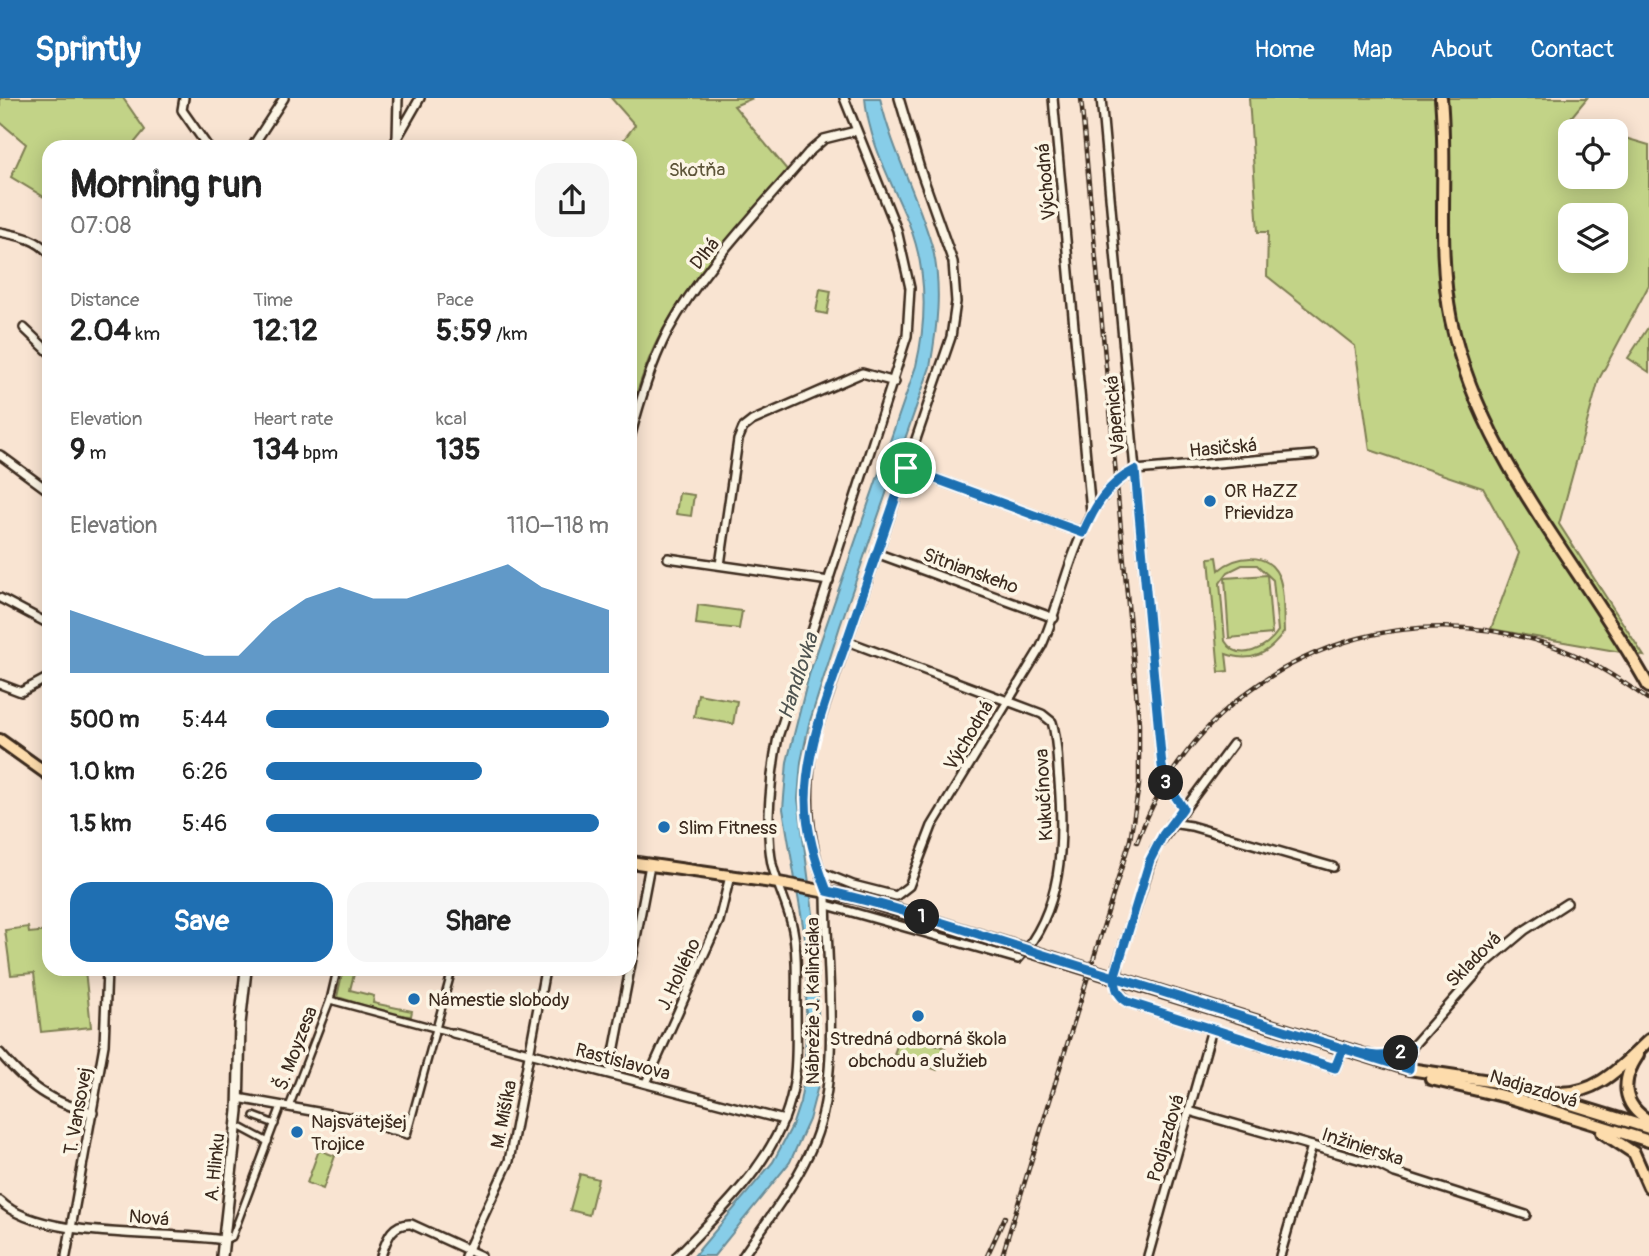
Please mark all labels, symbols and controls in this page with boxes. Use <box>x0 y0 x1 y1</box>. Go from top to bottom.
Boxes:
text: Sprintly <box>35 29 141 70</box>
text: Home <box>1254 35 1315 64</box>
text: Map <box>1353 35 1393 64</box>
text: About <box>1431 35 1493 64</box>
text: Contact <box>1531 35 1614 64</box>
map controls <box>1558 119 1628 273</box>
button: locate <box>1558 119 1628 189</box>
street label: Východná <box>1031 142 1061 221</box>
park label: Skotňa <box>669 158 725 182</box>
text: Morning run <box>70 161 262 209</box>
button: share <box>535 163 609 237</box>
button: layers <box>1558 203 1628 273</box>
text: 07:08 <box>70 211 131 240</box>
street label: Dlhá <box>685 233 725 274</box>
text: Distance <box>70 288 139 312</box>
text: Time <box>253 288 293 312</box>
text: Pace <box>436 288 474 312</box>
text: 2.04 <box>70 312 131 349</box>
text: 12:12 <box>253 312 318 349</box>
text: 5:59 <box>436 312 492 349</box>
text: km <box>131 322 160 346</box>
text: /km <box>492 322 528 346</box>
street label: Vápenická <box>1100 374 1130 455</box>
text: Elevation <box>70 407 142 431</box>
text: Heart rate <box>253 407 333 431</box>
text: kcal <box>436 407 467 431</box>
text: 9 <box>70 431 85 468</box>
text: 134 <box>253 431 299 468</box>
text: 135 <box>436 431 481 468</box>
street label: Hasičská <box>1188 433 1258 463</box>
pin <box>876 438 936 498</box>
text: m <box>85 441 106 465</box>
text: bpm <box>299 441 338 465</box>
icon: arrive <box>887 449 925 487</box>
place label: OR HaZZ Prievidza <box>1224 479 1298 525</box>
marker: OR HaZZ Prievidza <box>1202 493 1218 509</box>
text: Elevation <box>70 511 158 540</box>
text: 110–118 m <box>507 511 609 540</box>
street label: Sitnianskeho <box>920 543 1022 599</box>
water label: Handlovka <box>772 629 825 723</box>
street label: Východná <box>939 696 999 775</box>
text: 500 m <box>70 705 139 734</box>
text: 5:44 <box>182 705 227 734</box>
street label: Kukučínova <box>1030 748 1058 842</box>
text: 1.0 km <box>70 757 135 786</box>
text: 6:26 <box>182 757 228 786</box>
pin: 3 <box>1148 766 1184 800</box>
text: 3 <box>1160 770 1171 794</box>
text: 1.5 km <box>70 809 132 838</box>
text: 5:46 <box>182 809 227 838</box>
place label: Slim Fitness <box>678 816 778 840</box>
marker: Slim Fitness <box>656 819 672 835</box>
button: Save <box>70 882 333 962</box>
button: Share <box>347 882 609 962</box>
pin: 1 <box>904 900 940 934</box>
text: 1 <box>918 904 925 928</box>
street label: Nábrežie J. Kalinčiaka <box>801 917 825 1085</box>
street label: Skladová <box>1441 927 1507 993</box>
street label: J. Hollého <box>652 934 706 1014</box>
place label: Námestie slobody <box>428 988 569 1012</box>
marker: Námestie slobody <box>406 991 422 1007</box>
street label: Š. Moyzesa <box>269 1003 323 1094</box>
marker: Stredná odborná škola obchodu a služieb <box>910 1008 926 1024</box>
place label: Stredná odborná škola obchodu a služieb <box>829 1027 1007 1073</box>
pin: 2 <box>1384 1035 1418 1070</box>
street label: Rastislavova <box>573 1038 673 1086</box>
text: 2 <box>1395 1040 1406 1064</box>
street label: Nadjazdová <box>1487 1064 1581 1114</box>
street label: T. Vansovej <box>58 1066 97 1157</box>
street label: M. Mišíka <box>486 1078 522 1150</box>
street label: Podjazdová <box>1142 1092 1190 1185</box>
place label: Najsvätejšej Trojice <box>311 1110 407 1156</box>
street label: Inžinierska <box>1319 1122 1407 1172</box>
marker: Najsvätejšej Trojice <box>289 1124 305 1140</box>
street label: A. Hlinku <box>199 1132 231 1202</box>
street label: Nová <box>128 1204 170 1232</box>

